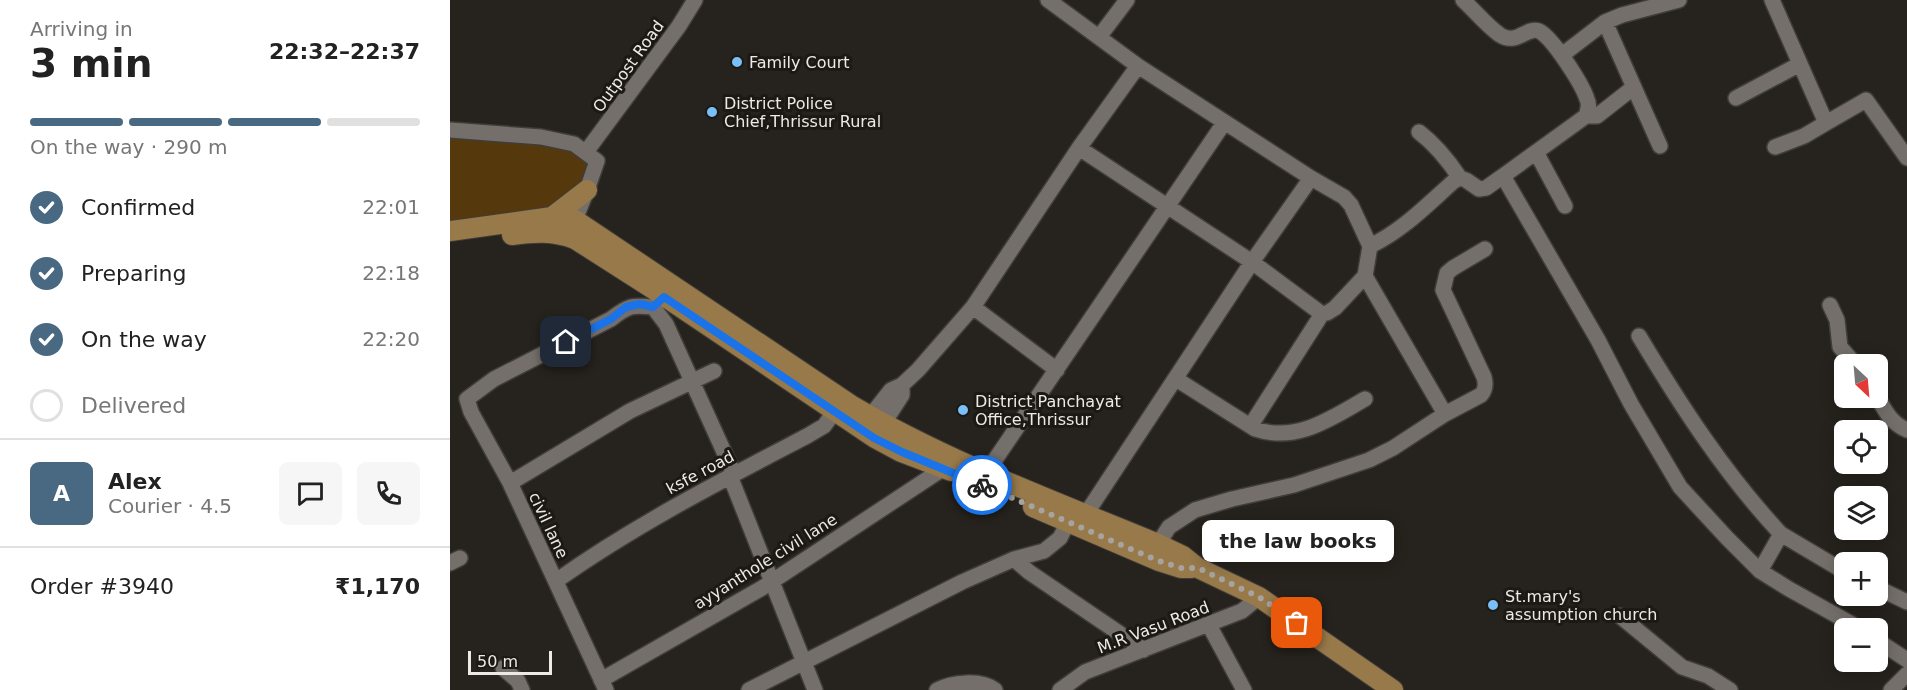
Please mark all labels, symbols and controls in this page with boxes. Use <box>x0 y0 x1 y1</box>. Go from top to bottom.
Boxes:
text: Arriving in <box>30 17 133 41</box>
street label: Outpost Road <box>589 17 668 116</box>
text: 22:32–22:37 <box>269 39 420 64</box>
text: 3 min <box>30 41 152 86</box>
place label: Family Court <box>749 53 850 72</box>
marker: Family Court <box>730 55 744 69</box>
place label: District Police Chief,Thrissur Rural <box>724 94 881 131</box>
marker: District Police Chief,Thrissur Rural <box>705 105 719 119</box>
text: On the way · 290 m <box>30 135 228 159</box>
icon: check <box>30 191 63 224</box>
text: Confirmed <box>81 195 195 220</box>
text: 22:01 <box>362 195 420 219</box>
icon: check <box>30 257 63 290</box>
text: Preparing <box>81 261 187 286</box>
text: 22:18 <box>362 261 420 285</box>
pin <box>540 316 591 367</box>
icon: check <box>30 323 63 356</box>
icon: home <box>549 325 582 358</box>
text: On the way <box>81 327 207 352</box>
text: 22:20 <box>362 327 420 351</box>
north arrow <box>1834 354 1888 408</box>
map controls <box>1834 354 1888 672</box>
place label: District Panchayat Office,Thrissur <box>975 392 1121 429</box>
text: Delivered <box>81 393 186 418</box>
marker: District Panchayat Office,Thrissur <box>956 403 970 417</box>
button: locate <box>1834 420 1888 474</box>
street label: ksfe road <box>663 447 737 498</box>
courier <box>952 455 1012 515</box>
button: chat <box>279 462 342 525</box>
button: phone <box>357 462 420 525</box>
text: Alex <box>108 469 162 494</box>
icon: bike <box>966 469 999 502</box>
text: A <box>53 481 70 506</box>
button: layers <box>1834 486 1888 540</box>
street label: civil lane <box>525 489 572 561</box>
text: Courier · 4.5 <box>108 494 232 518</box>
street label: ayyanthole civil lane <box>690 510 840 613</box>
callout: the law books <box>1201 521 1393 563</box>
text: the law books <box>1219 529 1377 553</box>
button: + <box>1834 552 1888 606</box>
text: Order #3940 <box>30 574 174 599</box>
text: ₹1,170 <box>335 574 420 599</box>
place label: St.mary's assumption church <box>1505 587 1657 624</box>
street label: M.R Vasu Road <box>1095 597 1212 658</box>
pin <box>1271 597 1322 648</box>
marker: St.mary's assumption church <box>1486 598 1500 612</box>
icon: bag <box>1280 606 1313 639</box>
button: − <box>1834 618 1888 672</box>
scale bar <box>468 648 552 676</box>
text: 50 m <box>477 652 518 671</box>

